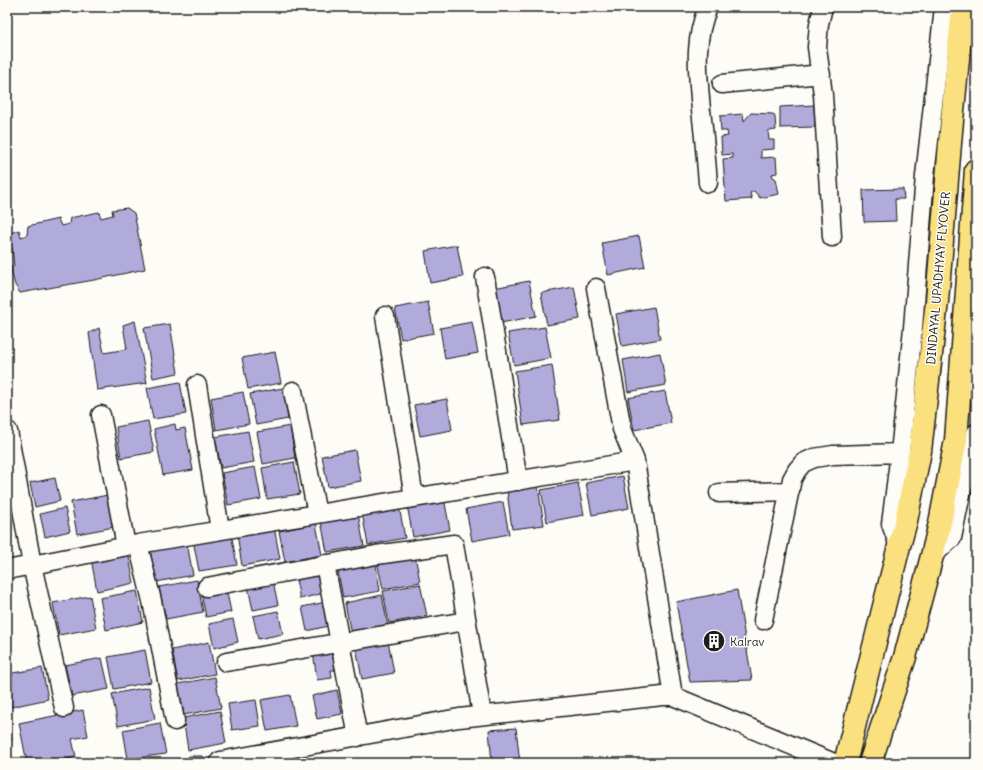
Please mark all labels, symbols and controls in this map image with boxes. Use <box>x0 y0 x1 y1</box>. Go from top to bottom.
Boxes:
street label: DINDAYAL UPADHYAY FLYOVER <box>923 190 953 365</box>
building icon: Kalrav <box>701 628 727 654</box>
place label: Kalrav <box>730 634 764 649</box>

